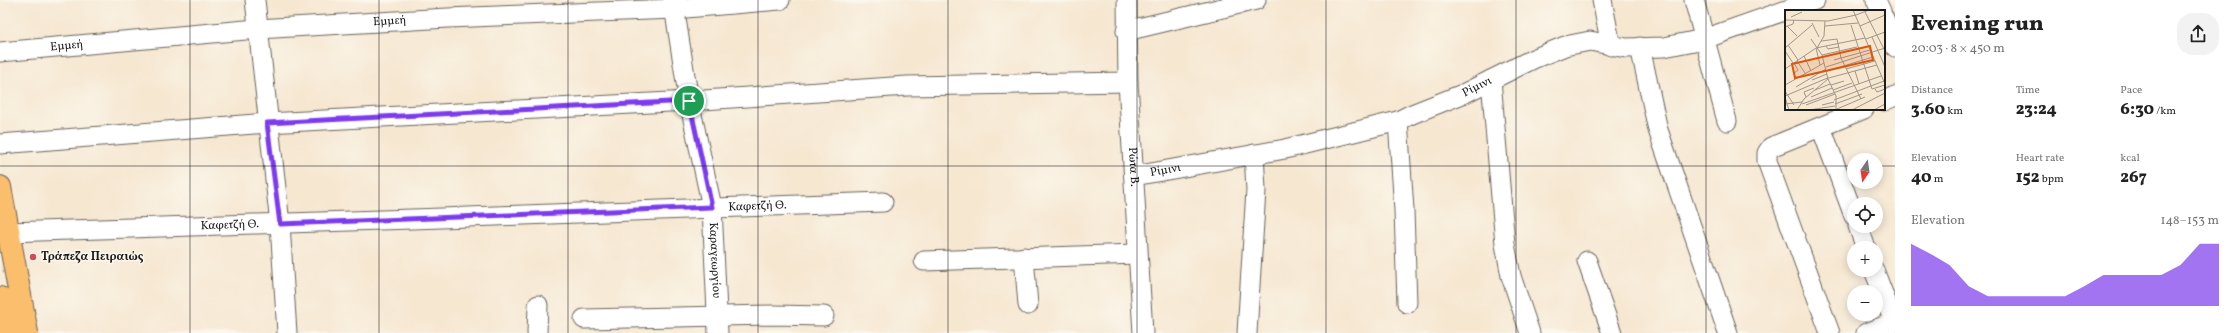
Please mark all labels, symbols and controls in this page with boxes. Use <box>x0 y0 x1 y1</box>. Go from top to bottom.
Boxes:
text: Evening run <box>1911 9 2044 40</box>
inset map <box>1785 10 1885 110</box>
street label: Εμμεή <box>373 12 407 30</box>
button: share <box>2177 13 2219 55</box>
street label: Εμμεή <box>49 37 84 55</box>
text: 20:03 · 8 × 450 m <box>1911 40 2005 58</box>
street label: Ρίμινι <box>1460 73 1495 101</box>
text: Distance <box>1911 83 1953 98</box>
text: Time <box>2016 83 2040 98</box>
text: Pace <box>2120 83 2142 98</box>
pin <box>672 84 706 118</box>
icon: arrive <box>678 90 700 112</box>
text: 3.60 <box>1911 98 1945 121</box>
text: 23:24 <box>2016 98 2057 121</box>
text: 6:30 <box>2120 98 2154 121</box>
text: km <box>1945 104 1963 119</box>
text: /km <box>2154 104 2176 119</box>
street label: Ρώτα Β. <box>1124 147 1142 187</box>
text: Elevation <box>1911 151 1957 166</box>
text: Heart rate <box>2016 151 2064 166</box>
text: kcal <box>2120 151 2140 166</box>
north arrow <box>1847 153 1883 189</box>
map controls <box>1847 153 1883 321</box>
street label: Ρίμινι <box>1149 160 1182 181</box>
text: 40 <box>1911 166 1932 189</box>
text: 152 <box>2016 166 2039 189</box>
text: 267 <box>2120 166 2147 189</box>
text: m <box>1932 172 1943 187</box>
text: bpm <box>2039 172 2064 187</box>
street label: Καφετζή Θ. <box>728 197 787 215</box>
button: locate <box>1847 197 1883 233</box>
text: Elevation <box>1911 212 1965 230</box>
text: 148–153 m <box>2160 212 2219 230</box>
street label: Καφετζή Θ. <box>200 216 259 234</box>
street label: Καραγεωργίου <box>705 222 724 299</box>
button: + <box>1847 241 1883 277</box>
place label: Τράπεζα Πειραιώς <box>41 249 144 265</box>
marker: Τράπεζα Πειραιώς <box>28 252 38 262</box>
button: − <box>1847 285 1883 321</box>

